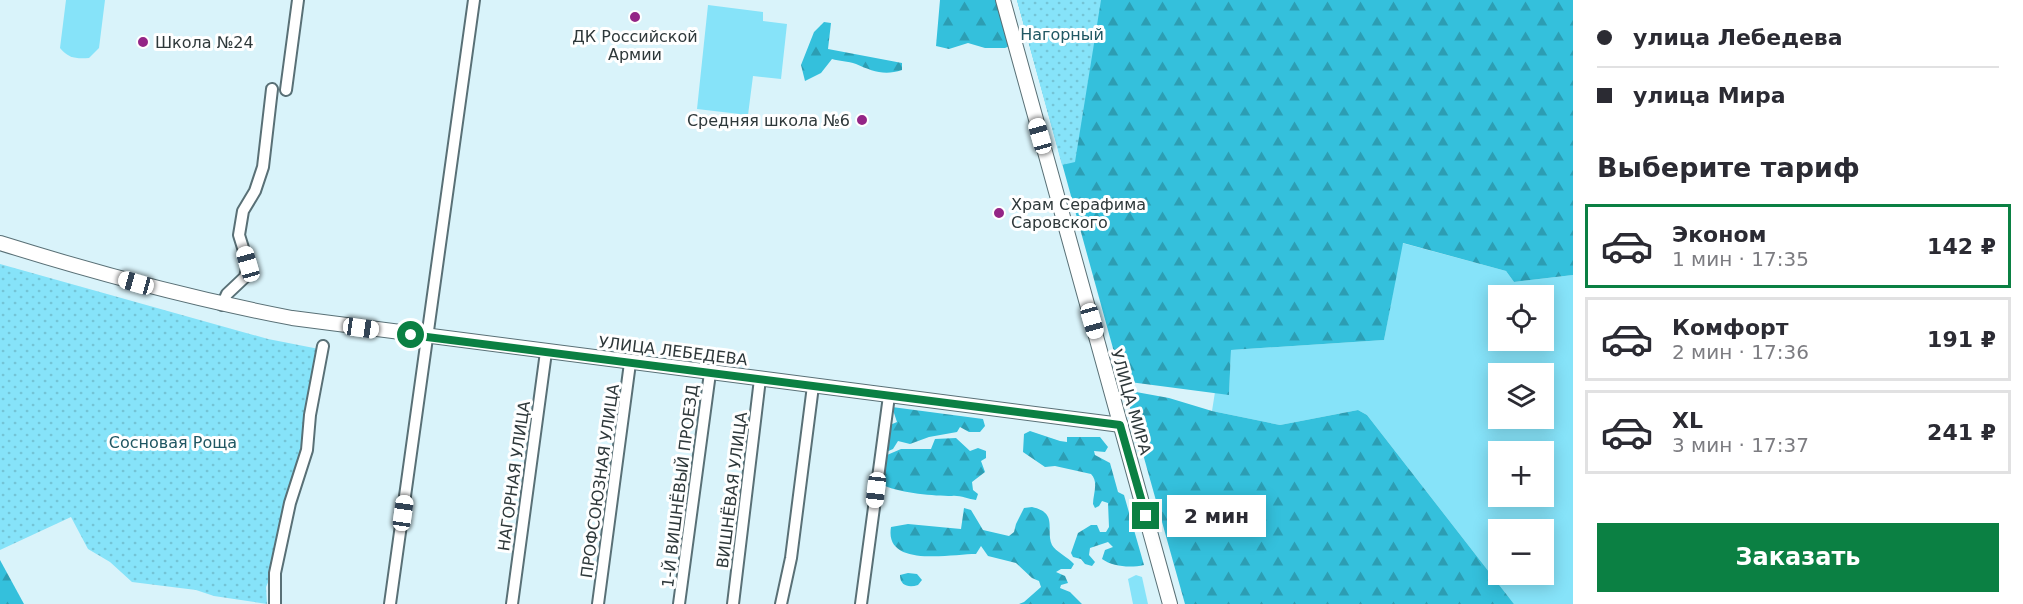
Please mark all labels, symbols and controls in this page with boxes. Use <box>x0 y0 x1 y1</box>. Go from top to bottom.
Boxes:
marker: ДК Российской Армии <box>628 10 642 24</box>
park label: Нагорный <box>1020 25 1104 44</box>
text: улица Лебедева <box>1633 25 1843 50</box>
place label: ДК Российской Армии <box>572 27 698 64</box>
place label: Школа №24 <box>155 33 254 52</box>
marker: Школа №24 <box>136 35 150 49</box>
text: улица Мира <box>1633 83 1786 108</box>
place label: Средняя школа №6 <box>687 111 850 130</box>
marker: Средняя школа №6 <box>855 113 869 127</box>
car <box>1026 116 1054 156</box>
text: Выберите тариф <box>1597 152 1860 183</box>
place label: Храм Серафима Саровского <box>1011 195 1146 232</box>
marker: Храм Серафима Саровского <box>992 206 1006 220</box>
icon: car <box>1600 219 1654 273</box>
text: Эконом <box>1672 222 1767 247</box>
text: 142 ₽ <box>1927 234 1996 259</box>
car <box>234 244 262 284</box>
text: 1 мин · 17:35 <box>1672 247 1809 271</box>
car <box>116 269 156 297</box>
map controls <box>1488 285 1554 585</box>
button: locate <box>1488 285 1554 351</box>
car <box>1078 301 1106 341</box>
icon: car <box>1600 312 1654 366</box>
text: Комфорт <box>1672 315 1789 340</box>
car <box>342 317 380 339</box>
route start <box>397 321 424 348</box>
text: 191 ₽ <box>1927 327 1996 352</box>
street label: УЛИЦА ЛЕБЕДЕВА <box>597 332 749 370</box>
text: 2 мин · 17:36 <box>1672 340 1809 364</box>
street label: УЛИЦА МИРА <box>1107 347 1155 457</box>
button: layers <box>1488 363 1554 429</box>
street label: ПРОФСОЮЗНАЯ УЛИЦА <box>577 383 623 579</box>
street label: 1-Й ВИШНЁВЫЙ ПРОЕЗД <box>658 383 702 589</box>
street label: НАГОРНАЯ УЛИЦА <box>494 400 534 552</box>
icon: car <box>1600 405 1654 459</box>
text: XL <box>1672 408 1703 433</box>
street label: ВИШНЁВАЯ УЛИЦА <box>713 411 751 569</box>
text: 241 ₽ <box>1927 420 1996 445</box>
park label: Сосновая Роща <box>109 433 237 452</box>
text: 3 мин · 17:37 <box>1672 433 1809 457</box>
button: + <box>1488 441 1554 507</box>
car <box>865 471 887 509</box>
car <box>392 494 414 532</box>
callout: 2 мин <box>1167 495 1266 537</box>
route end <box>1132 502 1159 529</box>
text: 2 мин <box>1184 504 1249 528</box>
button: − <box>1488 519 1554 585</box>
button: Заказать <box>1597 523 1999 592</box>

